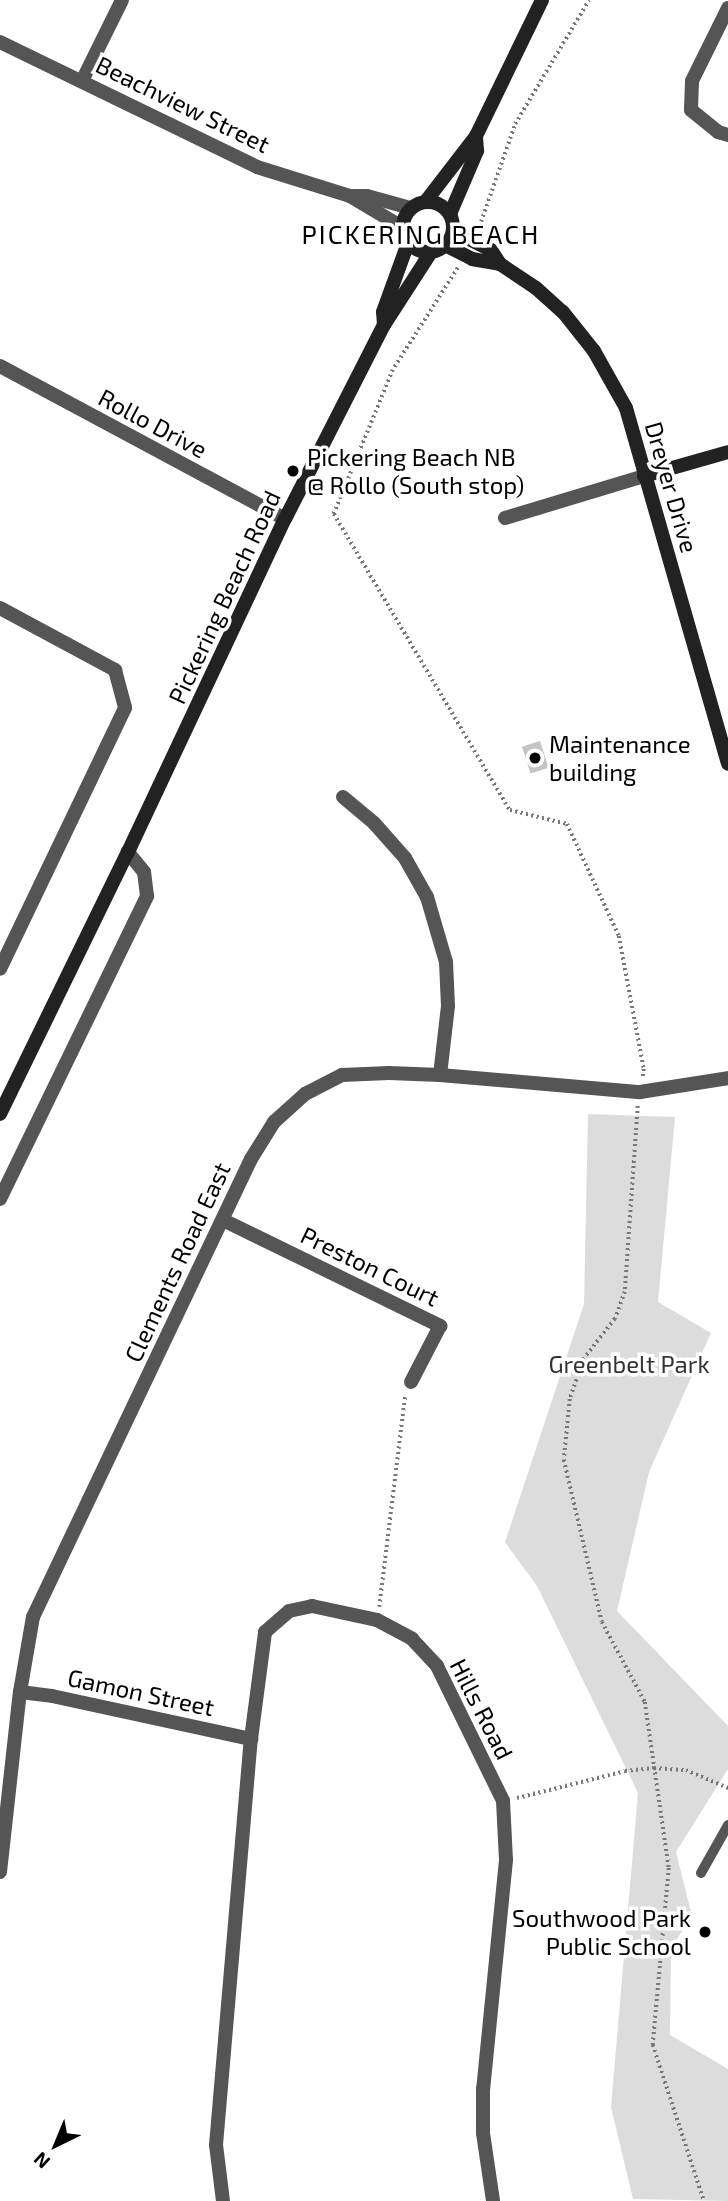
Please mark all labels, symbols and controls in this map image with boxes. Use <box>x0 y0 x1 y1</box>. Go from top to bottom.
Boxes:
street label: Beachview Street <box>91 49 275 159</box>
district label: PICKERING BEACH <box>303 218 539 250</box>
street label: Rollo Drive <box>94 382 212 464</box>
street label: Dreyer Drive <box>639 418 705 556</box>
place label: Pickering Beach NB @ Rollo (South stop) <box>307 443 524 499</box>
marker: Pickering Beach NB @ Rollo (South stop) <box>285 463 301 479</box>
street label: Pickering Beach Road <box>162 486 286 708</box>
place label: Maintenance building <box>549 730 691 786</box>
marker: Maintenance building <box>527 750 543 766</box>
street label: Clements Road East <box>118 1158 236 1366</box>
street label: Preston Court <box>296 1220 444 1312</box>
park label: Greenbelt Park <box>548 1350 710 1378</box>
street label: Hills Road <box>444 1654 520 1764</box>
street label: Gamon Street <box>65 1662 217 1722</box>
place label: Southwood Park Public School <box>512 1904 691 1960</box>
marker: Southwood Park Public School <box>697 1924 713 1940</box>
north arrow <box>21 2110 91 2180</box>
text: N <box>28 2148 54 2174</box>

